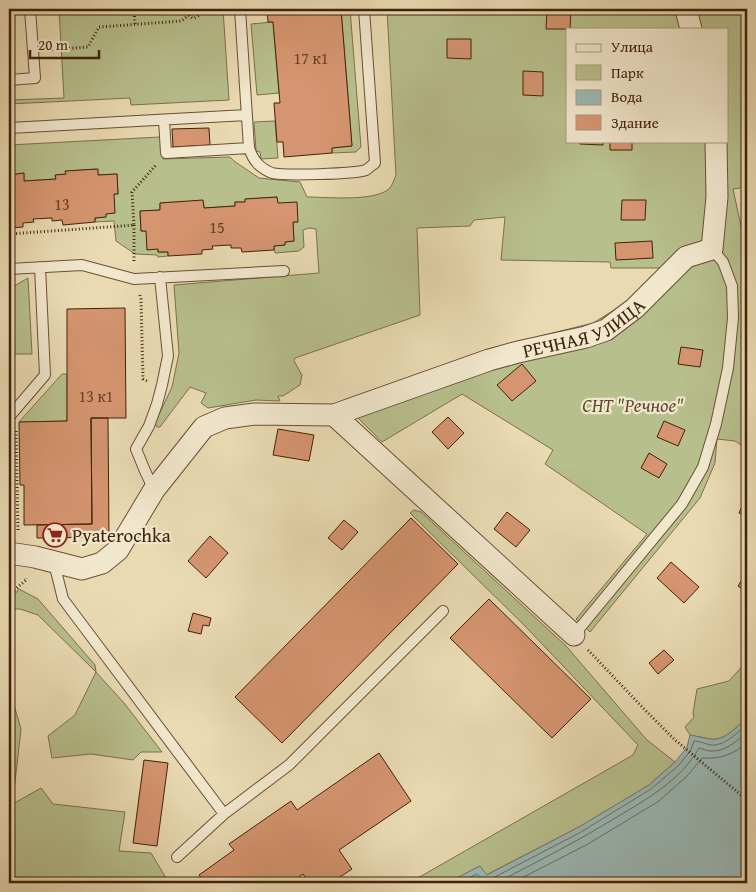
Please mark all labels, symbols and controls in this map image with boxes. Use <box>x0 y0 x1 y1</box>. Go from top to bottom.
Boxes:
scale bar <box>30 28 99 60</box>
legend <box>566 28 728 142</box>
text: 20 m <box>38 34 69 55</box>
text: Улица <box>611 36 654 57</box>
house number: 17 к1 <box>293 46 329 70</box>
text: Парк <box>611 62 644 83</box>
text: Вода <box>611 86 643 107</box>
text: Здание <box>611 112 659 133</box>
house number: 13 <box>54 192 70 216</box>
house number: 15 <box>209 215 225 239</box>
street label: РЕЧНАЯ УЛИЦА <box>520 291 652 365</box>
house number: 13 к1 <box>78 384 114 408</box>
park label: СНТ "Речное" <box>582 391 684 419</box>
place label: Pyaterochka <box>72 521 171 549</box>
supermarket icon: Pyaterochka <box>42 522 68 548</box>

